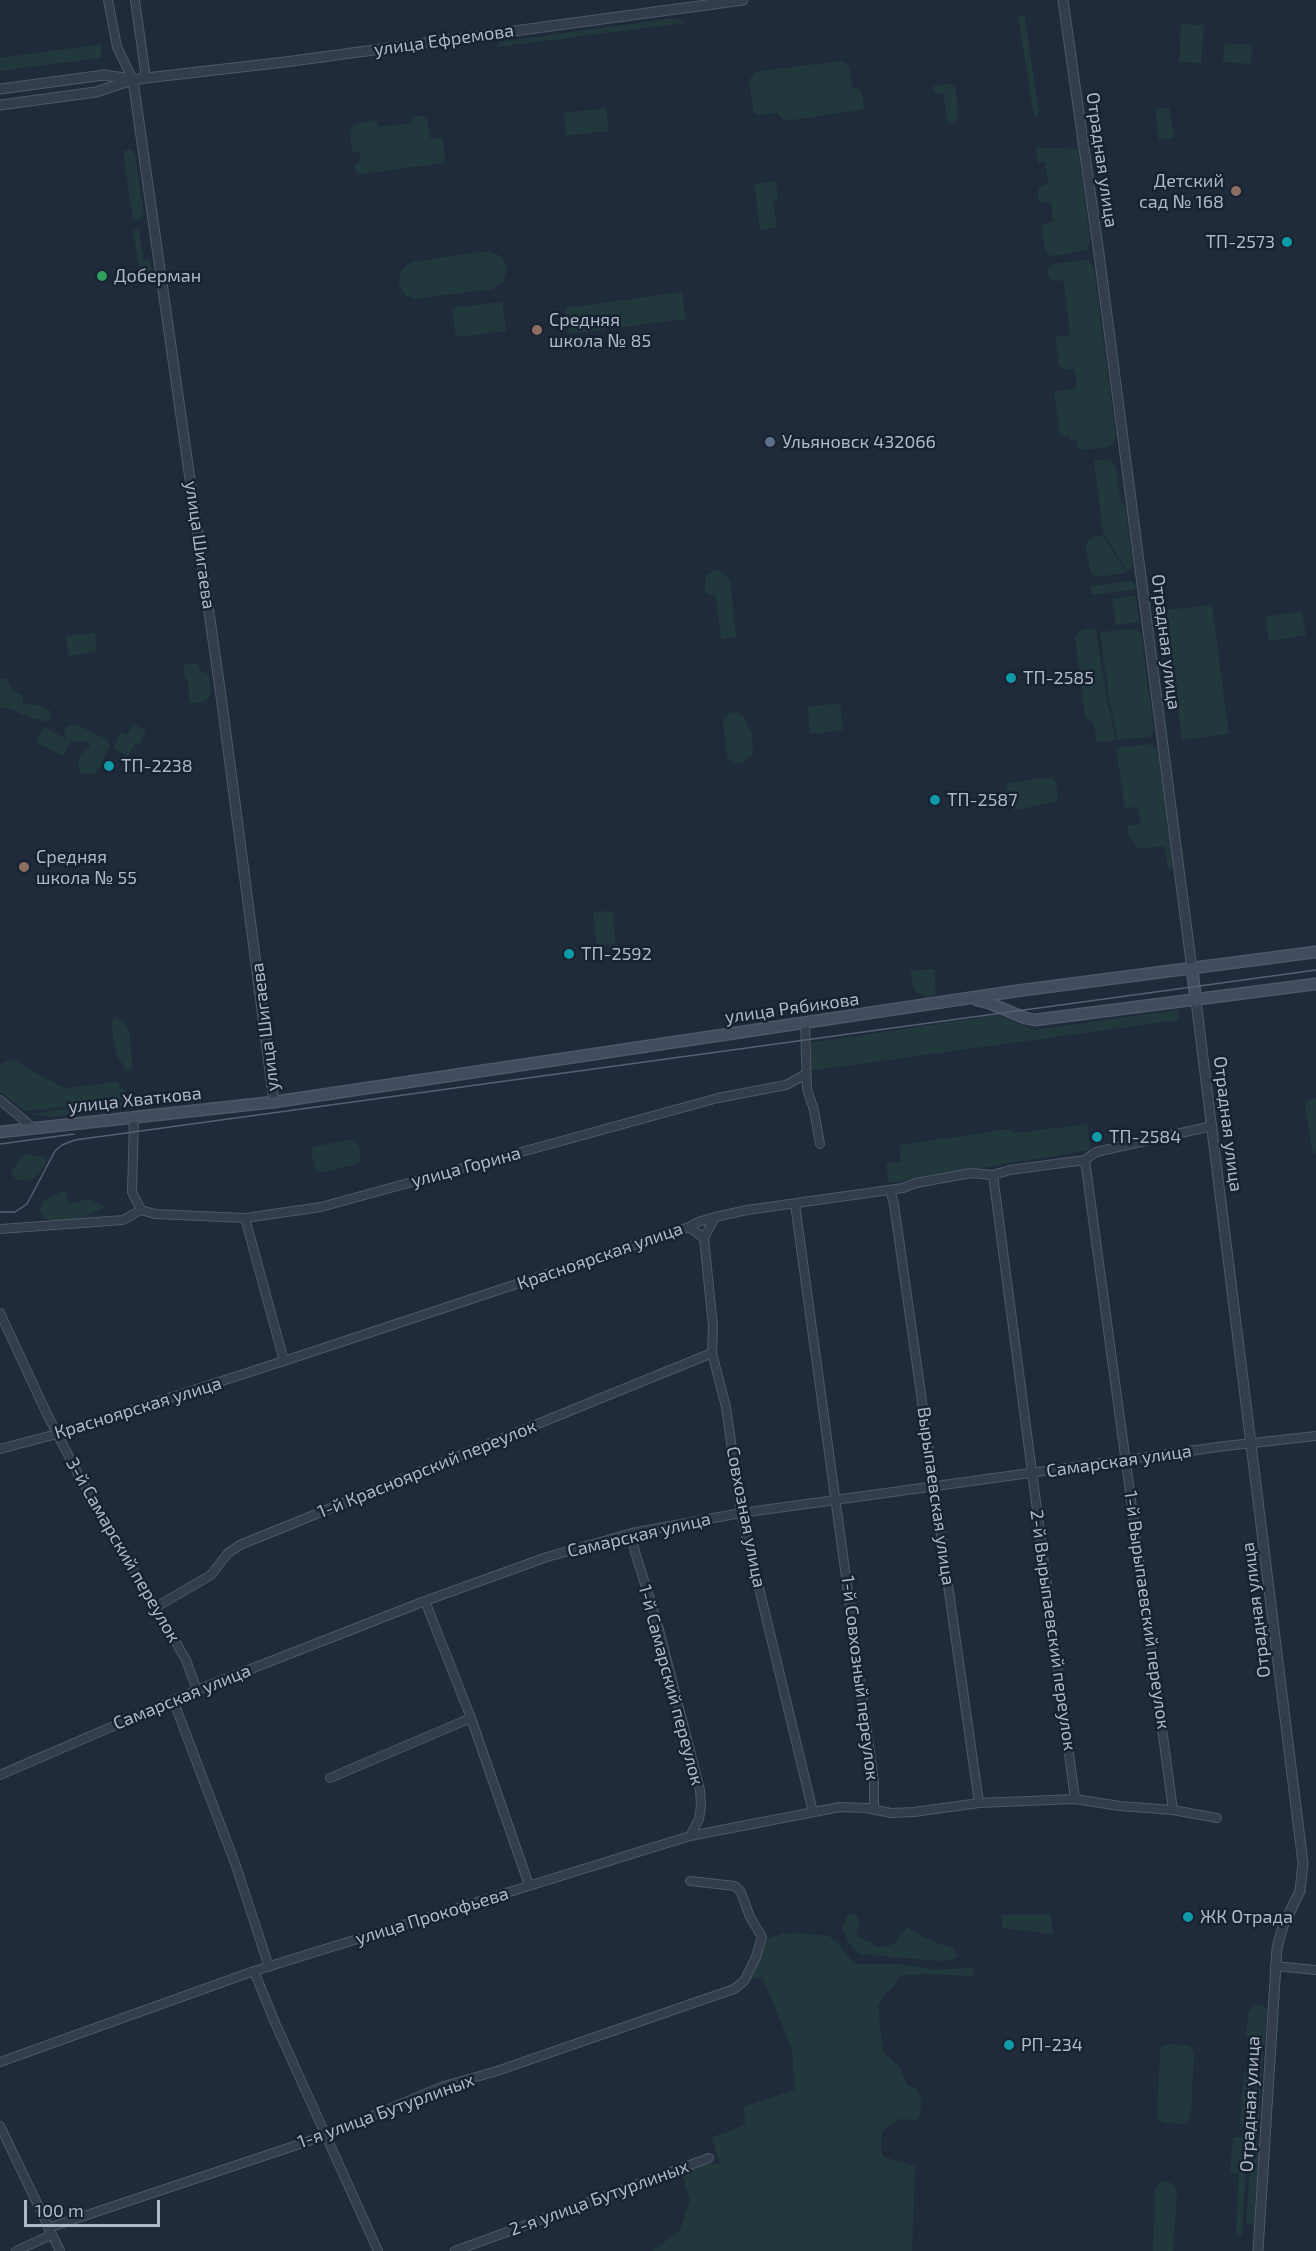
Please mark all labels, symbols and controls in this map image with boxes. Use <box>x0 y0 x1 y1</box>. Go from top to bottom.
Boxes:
street label: улица Ефремова <box>373 19 515 61</box>
street label: Отрадная улица <box>1082 91 1122 229</box>
place label: Детский сад № 168 <box>1139 170 1224 213</box>
marker: Детский сад № 168 <box>1229 184 1243 198</box>
place label: ТП-2573 <box>1205 231 1275 253</box>
marker: ТП-2573 <box>1280 235 1294 249</box>
place label: Доберман <box>114 265 201 287</box>
marker: Доберман <box>95 269 109 283</box>
place label: Средняя школа № 85 <box>549 309 651 352</box>
marker: Средняя школа № 85 <box>530 323 544 337</box>
place label: Ульяновск 432066 <box>782 431 936 453</box>
marker: Ульяновск 432066 <box>763 435 777 449</box>
street label: улица Шигаева <box>180 479 220 611</box>
street label: Отрадная улица <box>1147 573 1185 711</box>
place label: ТП-2585 <box>1023 667 1094 689</box>
marker: ТП-2585 <box>1004 671 1018 685</box>
place label: ТП-2238 <box>121 755 193 777</box>
marker: ТП-2238 <box>102 759 116 773</box>
place label: ТП-2587 <box>947 789 1017 811</box>
marker: ТП-2587 <box>928 793 942 807</box>
place label: Средняя школа № 55 <box>36 846 137 888</box>
marker: Средняя школа № 55 <box>17 860 31 874</box>
place label: ТП-2592 <box>581 943 652 965</box>
marker: ТП-2592 <box>562 947 576 961</box>
street label: улица Шигаева <box>246 961 284 1093</box>
street label: улица Рябикова <box>723 988 861 1028</box>
street label: Отрадная улица <box>1209 1055 1247 1193</box>
street label: улица Хваткова <box>67 1082 203 1118</box>
place label: ТП-2584 <box>1109 1126 1181 1148</box>
marker: ТП-2584 <box>1090 1130 1104 1144</box>
street label: улица Горина <box>409 1142 523 1192</box>
street label: Красноярская улица <box>514 1218 686 1294</box>
street label: Красноярская улица <box>52 1372 224 1444</box>
street label: Вырыпаевская улица <box>913 1405 959 1587</box>
street label: 1-й Красноярский переулок <box>315 1415 539 1523</box>
street label: Самарская улица <box>1045 1440 1193 1482</box>
street label: Совхозная улица <box>722 1445 770 1589</box>
street label: 3-й Самарский переулок <box>61 1454 185 1646</box>
street label: 1-й Вырыпаевский переулок <box>1120 1490 1174 1730</box>
street label: Самарская улица <box>565 1508 713 1562</box>
street label: 2-й Вырыпаевский переулок <box>1025 1508 1081 1752</box>
street label: Отрадная улица <box>1237 1541 1275 1679</box>
street label: 1-й Совхозный переулок <box>837 1574 883 1782</box>
street label: 1-й Самарский переулок <box>634 1582 708 1788</box>
street label: Самарская улица <box>110 1660 254 1734</box>
street label: улица Прокофьева <box>353 1882 511 1950</box>
place label: ЖК Отрада <box>1200 1906 1293 1928</box>
marker: ЖК Отрада <box>1181 1910 1195 1924</box>
place label: РП-234 <box>1021 2034 1083 2056</box>
street label: Отрадная улица <box>1236 2035 1264 2173</box>
marker: РП-234 <box>1002 2038 1016 2052</box>
street label: 1-я улица Бутурлиных <box>295 2069 477 2153</box>
street label: 2-я улица Бутурлиных <box>506 2156 692 2240</box>
scale bar <box>27 2188 164 2226</box>
text: 100 m <box>35 2199 84 2221</box>

